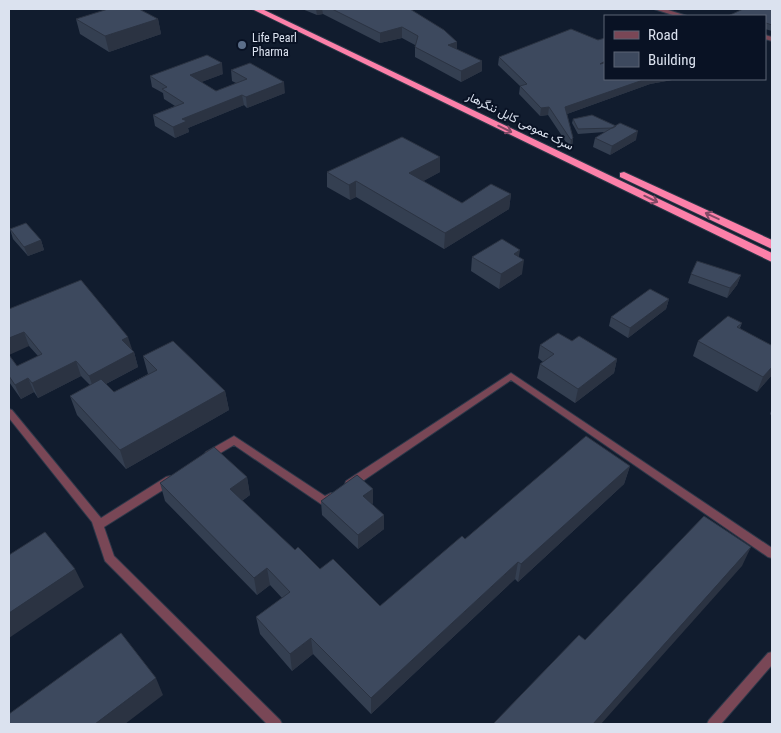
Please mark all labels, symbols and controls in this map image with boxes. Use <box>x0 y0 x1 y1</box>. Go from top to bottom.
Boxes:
legend <box>604 15 766 80</box>
text: Road <box>648 26 678 44</box>
place label: Life Pearl Pharma <box>252 31 297 59</box>
marker: Life Pearl Pharma <box>236 39 248 51</box>
text: Building <box>648 51 696 69</box>
street label: سرک عمومی کابل ننگرهار <box>463 88 576 154</box>
one-way arrow <box>497 125 512 134</box>
one-way arrow <box>643 195 658 205</box>
one-way arrow <box>705 211 720 221</box>

